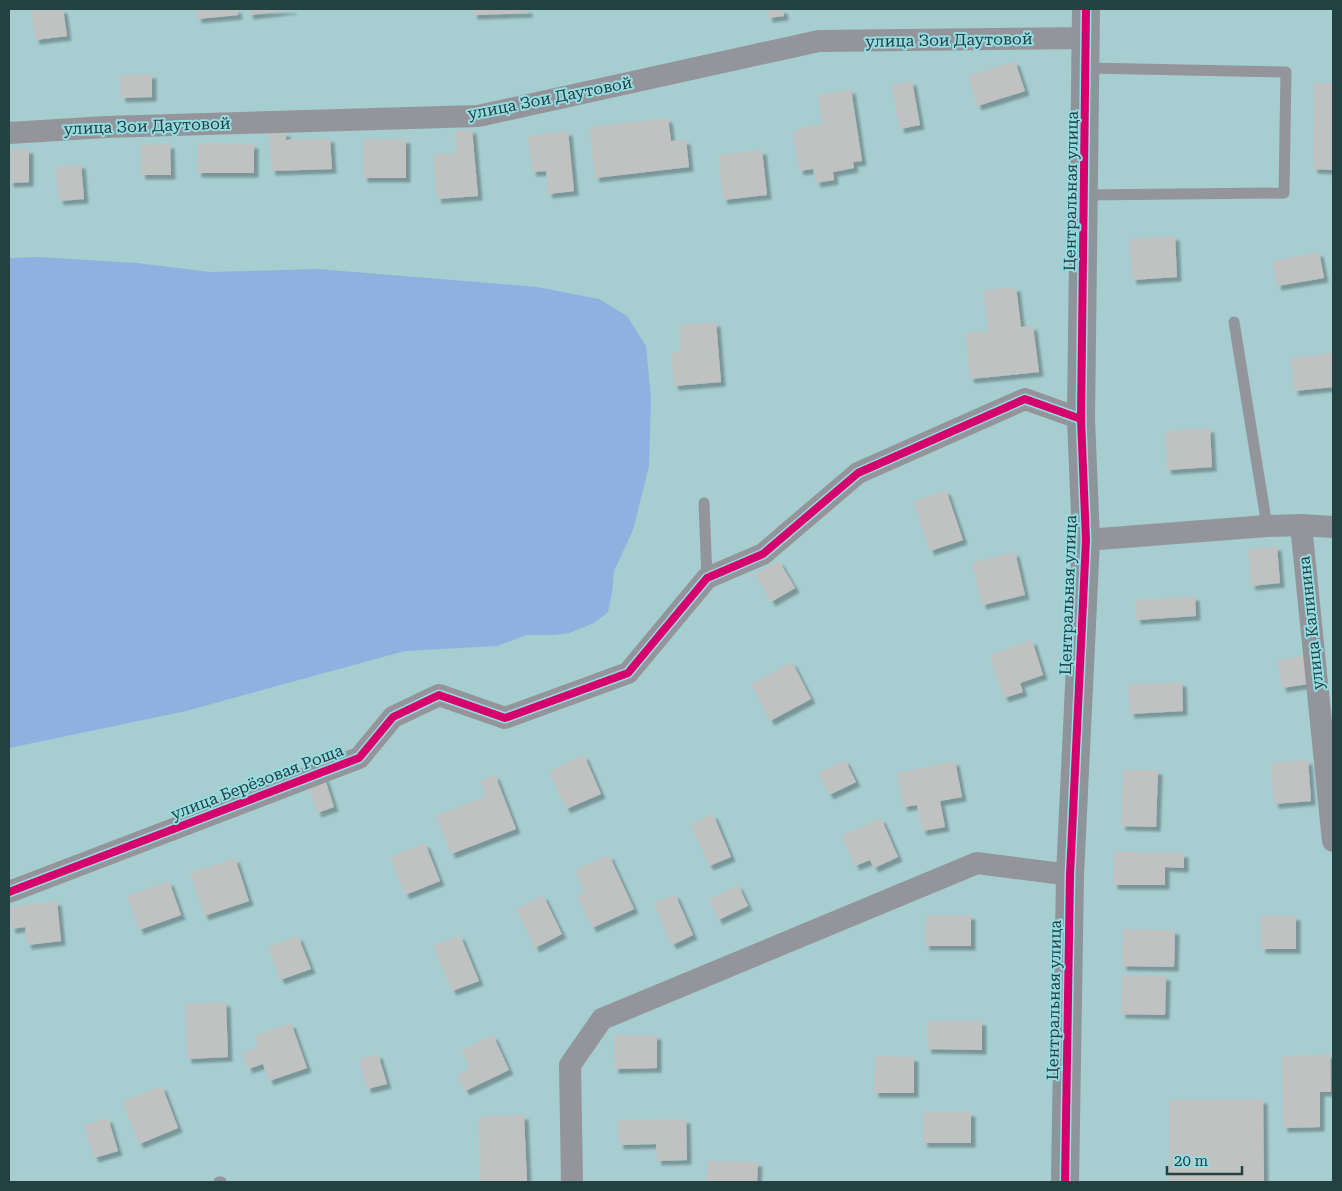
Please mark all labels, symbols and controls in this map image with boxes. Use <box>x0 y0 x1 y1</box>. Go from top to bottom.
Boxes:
street label: улица Зои Даутовой <box>865 29 1033 51</box>
street label: улица Зои Даутовой <box>466 73 634 123</box>
street label: Центральная улица <box>1060 110 1082 271</box>
street label: улица Зои Даутовой <box>63 114 231 138</box>
street label: Центральная улица <box>1056 514 1080 675</box>
street label: улица Калинина <box>1294 555 1327 691</box>
street label: улица Берёзовая Роща <box>168 740 346 824</box>
street label: Центральная улица <box>1043 919 1065 1080</box>
scale bar <box>1167 1144 1242 1176</box>
text: 20 m <box>1174 1152 1209 1170</box>

